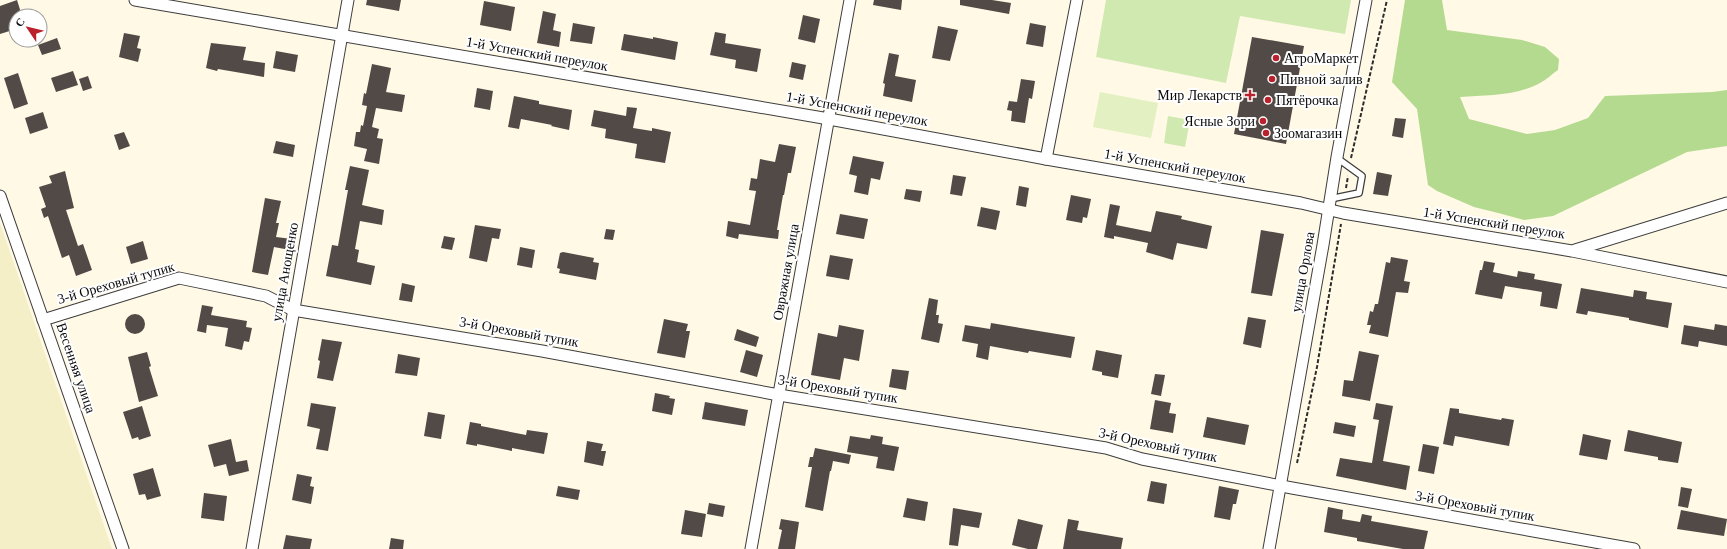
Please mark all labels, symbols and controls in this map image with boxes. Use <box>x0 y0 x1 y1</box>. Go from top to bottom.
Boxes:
north arrow <box>8 8 48 48</box>
text: С <box>13 16 27 29</box>
street label: 1-й Успенский переулок <box>465 34 609 74</box>
place label: АгроМаркет <box>1284 51 1358 66</box>
marker: АгроМаркет <box>1271 53 1281 63</box>
place label: Пивной залив <box>1280 72 1363 87</box>
marker: Пивной залив <box>1267 74 1277 84</box>
place label: Мир Лекарств <box>1157 88 1242 103</box>
street label: 1-й Успенский переулок <box>785 89 929 129</box>
marker: Мир Лекарств <box>1245 90 1255 100</box>
place label: Пятёрочка <box>1276 93 1339 108</box>
marker: Пятёрочка <box>1263 95 1273 105</box>
place label: Ясные Зори <box>1184 114 1256 129</box>
marker: Ясные Зори <box>1258 116 1268 126</box>
place label: Зоомагазин <box>1274 126 1343 141</box>
marker: Зоомагазин <box>1261 128 1271 138</box>
street label: 1-й Успенский переулок <box>1103 146 1247 186</box>
street label: 1-й Успенский переулок <box>1422 204 1566 242</box>
street label: улица Анощенко <box>269 221 301 323</box>
street label: Овражная улица <box>770 222 802 321</box>
street label: улица Орлова <box>1289 230 1318 313</box>
street label: 3-й Ореховый тупик <box>56 259 176 307</box>
street label: 3-й Ореховый тупик <box>458 314 580 350</box>
street label: Весенняя улица <box>54 321 99 416</box>
street label: 3-й Ореховый тупик <box>777 372 899 406</box>
street label: 3-й Ореховый тупик <box>1097 425 1219 465</box>
street label: 3-й Ореховый тупик <box>1414 488 1536 524</box>

